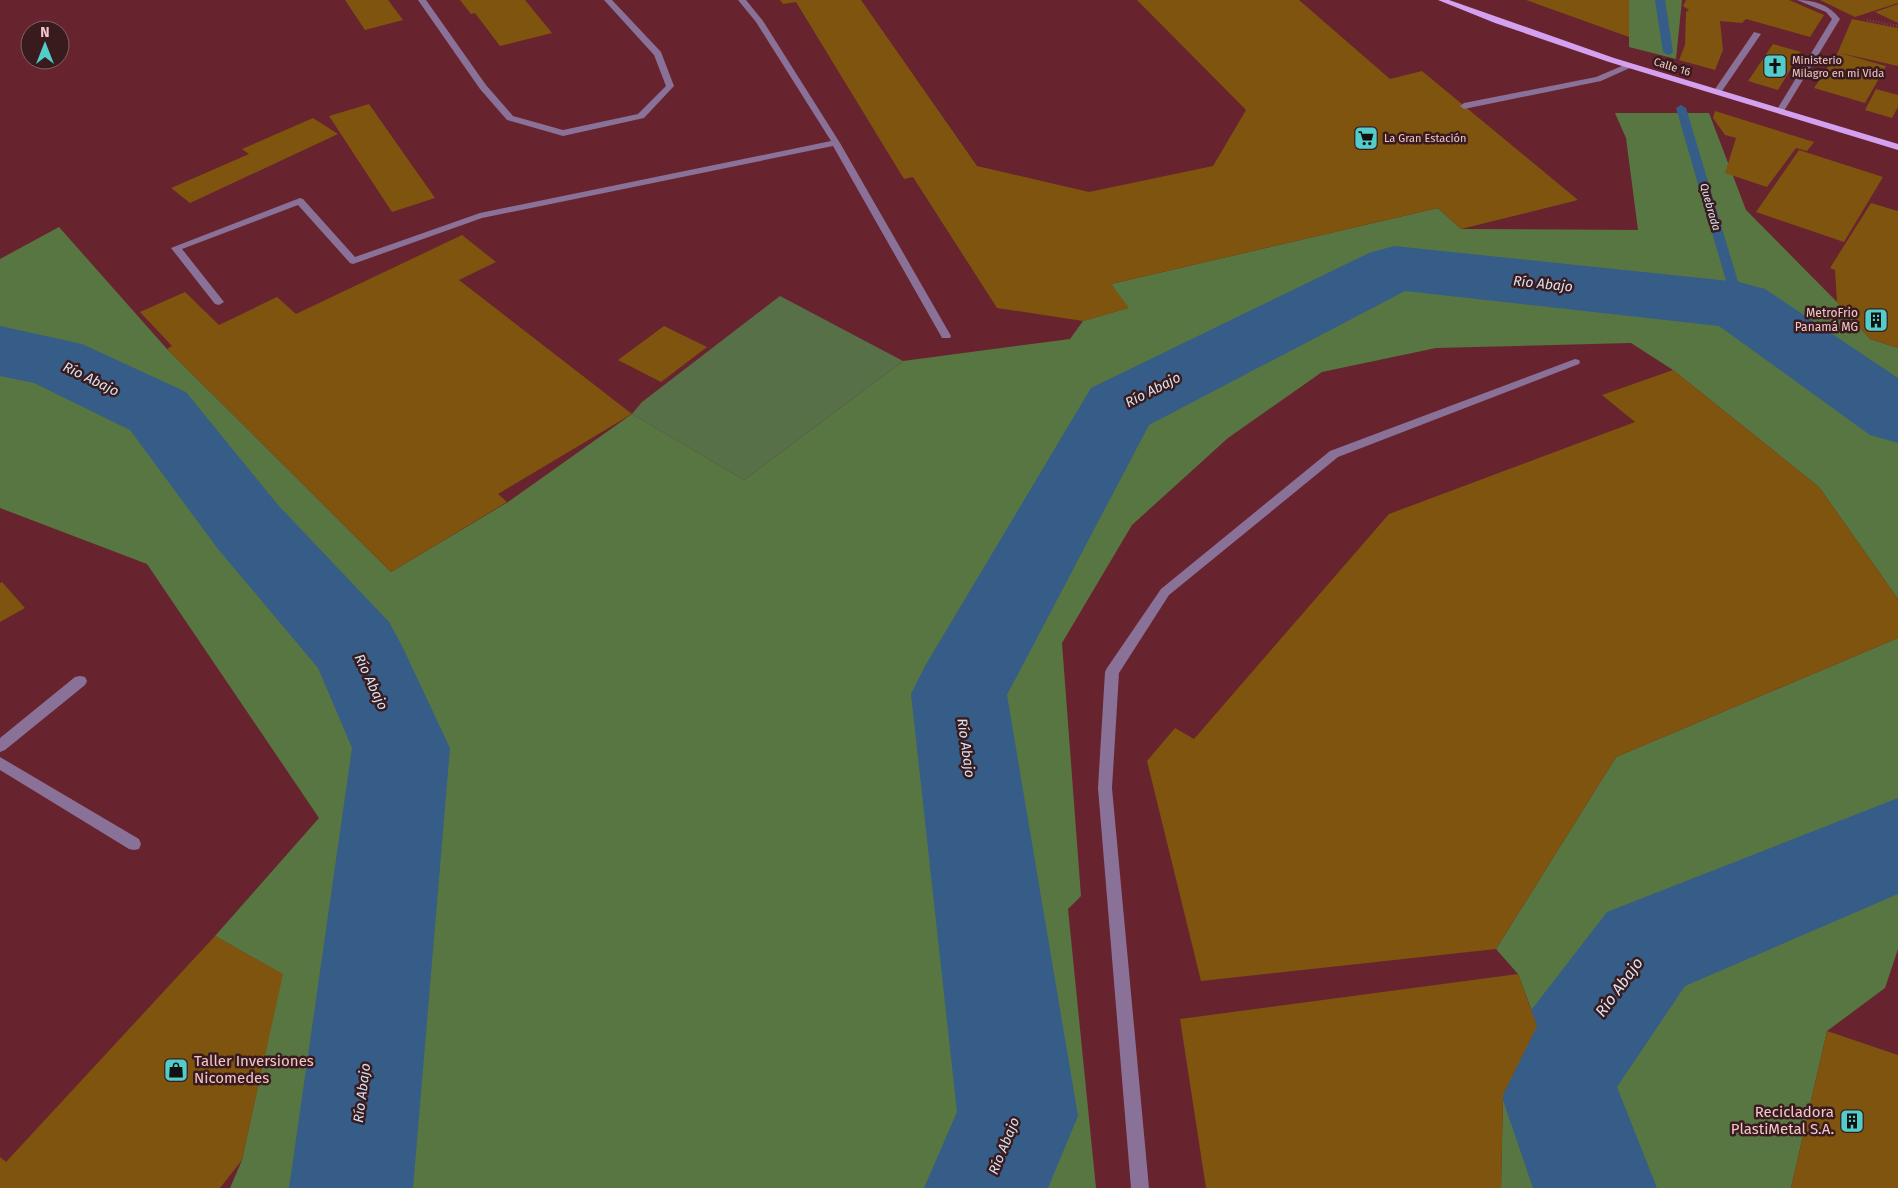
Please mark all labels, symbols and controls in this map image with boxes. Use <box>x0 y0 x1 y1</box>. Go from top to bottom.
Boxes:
north arrow <box>20 20 70 70</box>
text: N <box>40 24 50 41</box>
church icon: Ministerio Milagro en mi Vida <box>1762 53 1788 79</box>
place label: Ministerio Milagro en mi Vida <box>1792 54 1884 80</box>
street label: Calle 16 <box>1652 55 1692 79</box>
supermarket icon: La Gran Estación <box>1353 125 1379 151</box>
place label: La Gran Estación <box>1384 132 1467 145</box>
water label: Quebrada <box>1697 182 1723 232</box>
water label: Río Abajo <box>1512 272 1574 296</box>
place label: MetroFrio Panamá MG <box>1795 306 1858 334</box>
building icon: MetroFrio Panamá MG <box>1863 307 1889 333</box>
water label: Río Abajo <box>60 358 122 400</box>
water label: Río Abajo <box>1122 369 1184 411</box>
water label: Río Abajo <box>351 651 391 713</box>
water label: Río Abajo <box>953 717 979 779</box>
water label: Río Abajo <box>1591 954 1647 1020</box>
place label: Taller Inversiones Nicomedes <box>194 1052 314 1087</box>
shop icon: Taller Inversiones Nicomedes <box>163 1057 189 1083</box>
water label: Río Abajo <box>350 1062 374 1124</box>
place label: Recicladora PlastiMetal S.A. <box>1731 1103 1834 1138</box>
building icon: Recicladora PlastiMetal S.A. <box>1839 1108 1865 1134</box>
water label: Río Abajo <box>985 1115 1023 1177</box>

